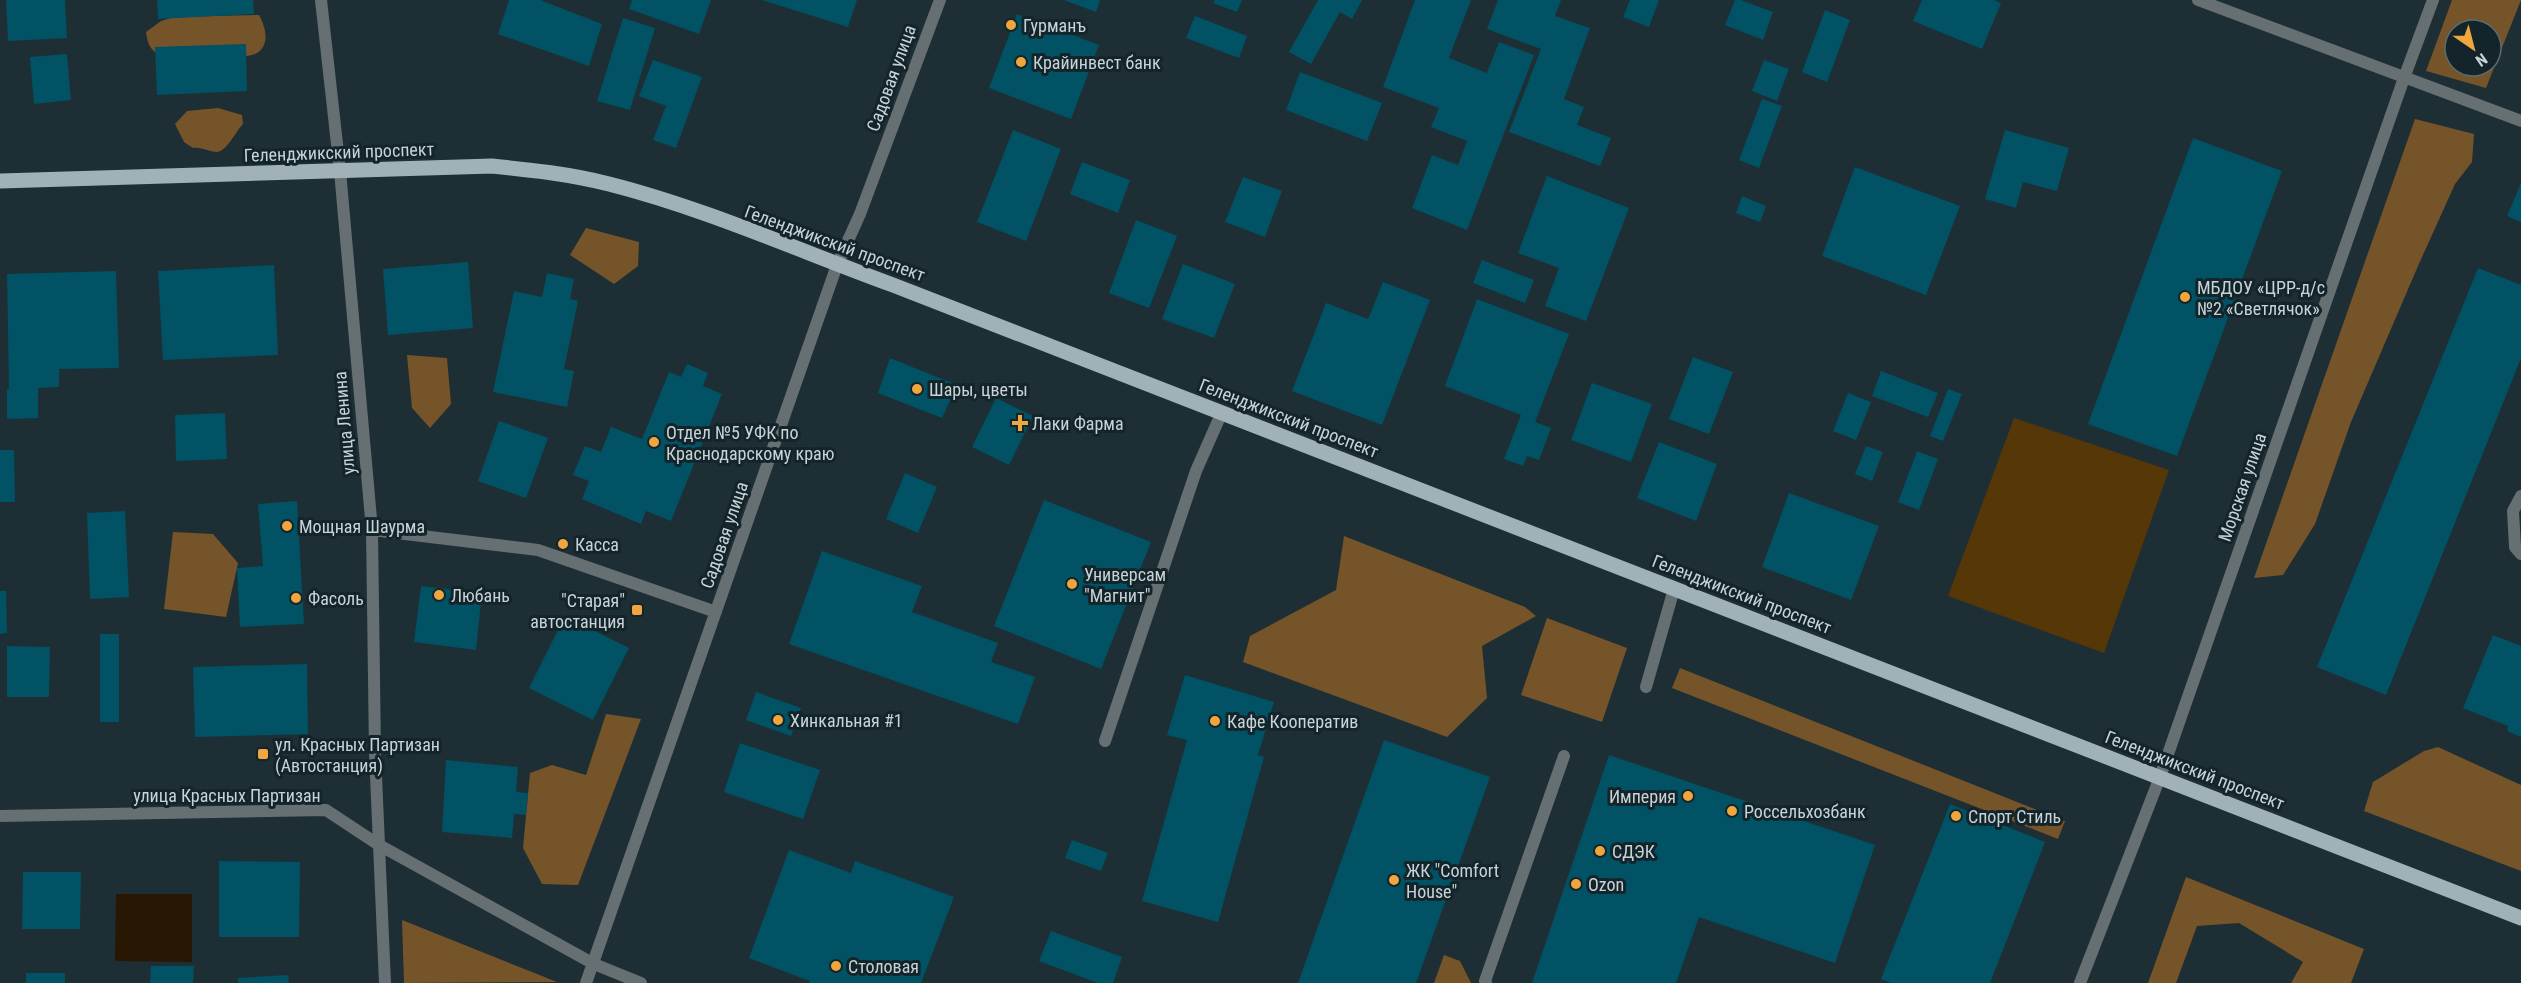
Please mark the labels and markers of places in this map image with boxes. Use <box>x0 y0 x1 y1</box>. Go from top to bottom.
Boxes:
place label: Гурманъ <box>1023 15 1086 36</box>
marker: Гурманъ <box>1004 18 1018 32</box>
place label: Крайинвест банк <box>1033 52 1161 73</box>
marker: Крайинвест банк <box>1014 55 1028 69</box>
place label: МБДОУ «ЦРР-д/с №2 «Светлячок» <box>2197 277 2325 319</box>
marker: МБДОУ «ЦРР-д/с №2 «Светлячок» <box>2178 290 2192 304</box>
place label: Шары, цветы <box>929 379 1028 400</box>
marker: Шары, цветы <box>910 382 924 396</box>
place label: Лаки Фарма <box>1032 413 1124 434</box>
marker: Лаки Фарма <box>1013 416 1027 430</box>
place label: Отдел №5 УФК по Краснодарскому краю <box>666 422 834 464</box>
marker: Отдел №5 УФК по Краснодарскому краю <box>647 435 661 449</box>
place label: Мощная Шаурма <box>299 516 425 537</box>
marker: Мощная Шаурма <box>280 519 294 533</box>
place label: Касса <box>575 534 619 555</box>
marker: Касса <box>556 537 570 551</box>
place label: Универсам "Магнит" <box>1084 564 1166 606</box>
marker: Универсам "Магнит" <box>1065 577 1079 591</box>
place label: Любань <box>451 585 510 606</box>
place label: Фасоль <box>308 588 364 609</box>
marker: Любань <box>432 588 446 602</box>
place label: "Старая" автостанция <box>530 590 625 632</box>
marker: Фасоль <box>289 591 303 605</box>
marker: "Старая" автостанция <box>630 603 644 617</box>
place label: Хинкальная #1 <box>790 710 903 731</box>
place label: Кафе Кооператив <box>1227 711 1358 732</box>
marker: Хинкальная #1 <box>771 713 785 727</box>
marker: Кафе Кооператив <box>1208 714 1222 728</box>
place label: ул. Красных Партизан (Автостанция) <box>275 734 440 777</box>
marker: ул. Красных Партизан (Автостанция) <box>256 747 270 761</box>
place label: Империя <box>1609 786 1676 807</box>
marker: Империя <box>1681 789 1695 803</box>
place label: Россельхозбанк <box>1744 801 1866 822</box>
marker: Россельхозбанк <box>1725 804 1739 818</box>
place label: Спорт Стиль <box>1968 806 2061 827</box>
marker: Спорт Стиль <box>1949 809 1963 823</box>
place label: СДЭК <box>1612 841 1655 862</box>
marker: СДЭК <box>1593 844 1607 858</box>
place label: ЖК "Comfort House" <box>1406 860 1499 902</box>
marker: ЖК "Comfort House" <box>1387 873 1401 887</box>
place label: Ozon <box>1588 874 1624 895</box>
marker: Ozon <box>1569 877 1583 891</box>
place label: Столовая <box>848 956 919 977</box>
marker: Столовая <box>829 959 843 973</box>

